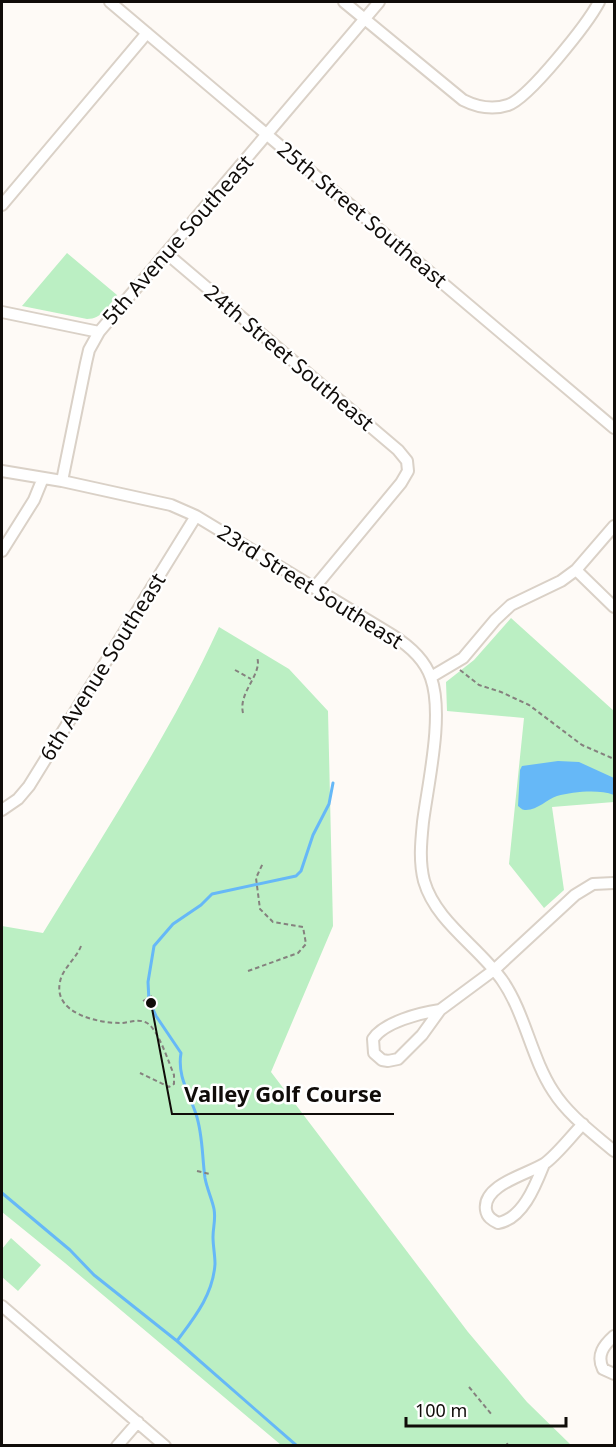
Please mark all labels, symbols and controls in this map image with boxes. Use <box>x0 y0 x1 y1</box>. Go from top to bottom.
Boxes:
street label: 25th Street Southeast <box>272 135 454 294</box>
street label: 5th Avenue Southeast <box>96 148 259 330</box>
street label: 24th Street Southeast <box>199 278 381 437</box>
street label: 23rd Street Southeast <box>212 518 409 655</box>
street label: 6th Avenue Southeast <box>33 567 172 766</box>
callout: Valley Golf Course <box>172 1074 394 1114</box>
text: Valley Golf Course <box>184 1078 382 1108</box>
scale bar <box>406 1390 566 1428</box>
text: 100 m <box>415 1398 467 1422</box>

